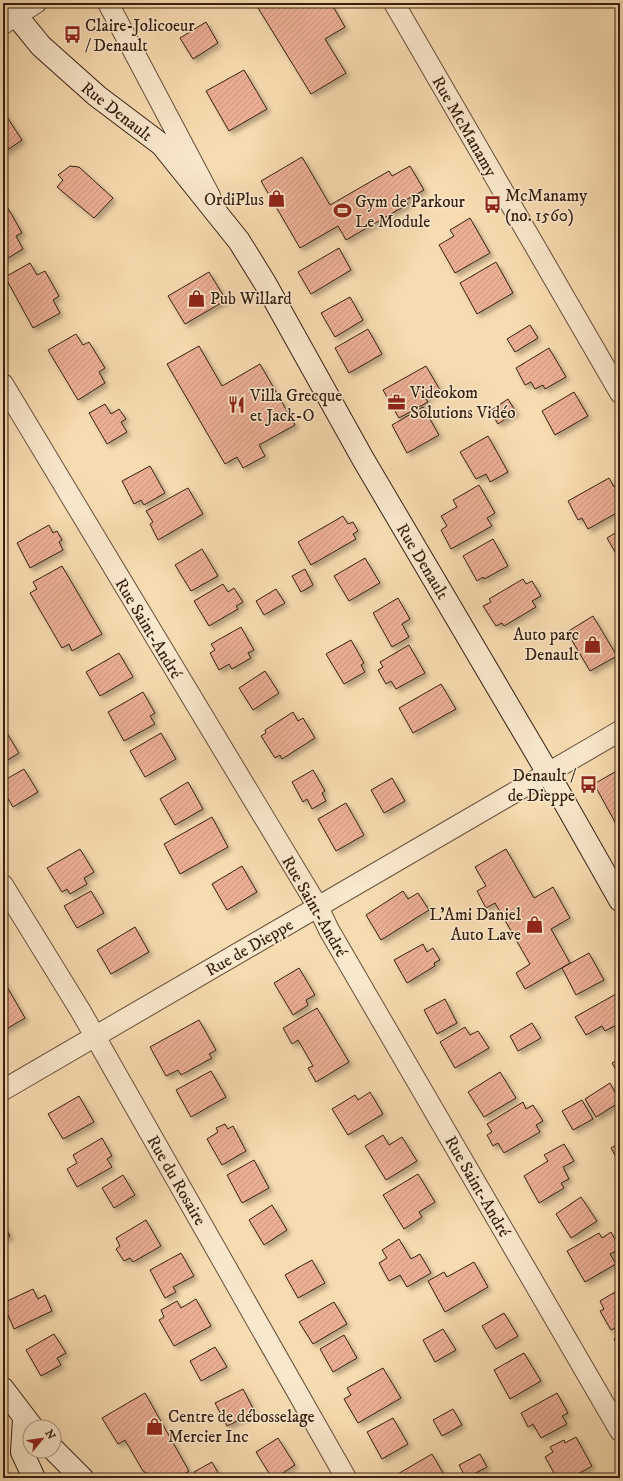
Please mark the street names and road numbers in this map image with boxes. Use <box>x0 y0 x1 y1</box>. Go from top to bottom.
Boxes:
street label: Rue McManamy <box>427 72 502 181</box>
street label: Rue Denault <box>76 77 157 147</box>
street label: Rue Denault <box>391 520 454 604</box>
street label: Rue Saint-André <box>110 574 187 683</box>
street label: Rue Saint-André <box>276 852 352 961</box>
street label: Rue de Dieppe <box>202 914 297 982</box>
street label: Rue du Rosaire <box>141 1131 211 1230</box>
street label: Rue Saint-André <box>439 1132 515 1241</box>

